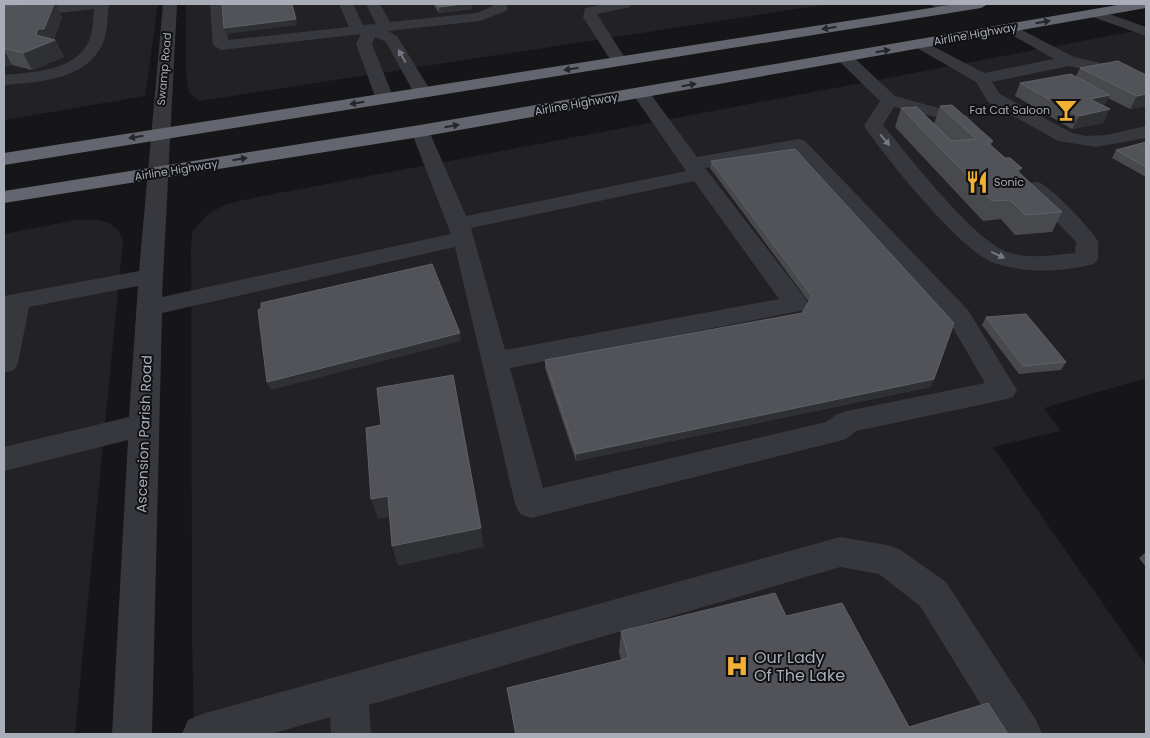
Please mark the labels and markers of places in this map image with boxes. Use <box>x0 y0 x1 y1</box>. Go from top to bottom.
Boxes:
bar icon: Fat Cat Saloon <box>1053 97 1079 123</box>
place label: Fat Cat Saloon <box>969 102 1050 118</box>
restaurant icon: Sonic <box>964 169 990 195</box>
place label: Sonic <box>994 174 1024 190</box>
place label: Our Lady Of The Lake <box>754 646 845 687</box>
hospital icon: Our Lady Of The Lake <box>724 653 750 679</box>

